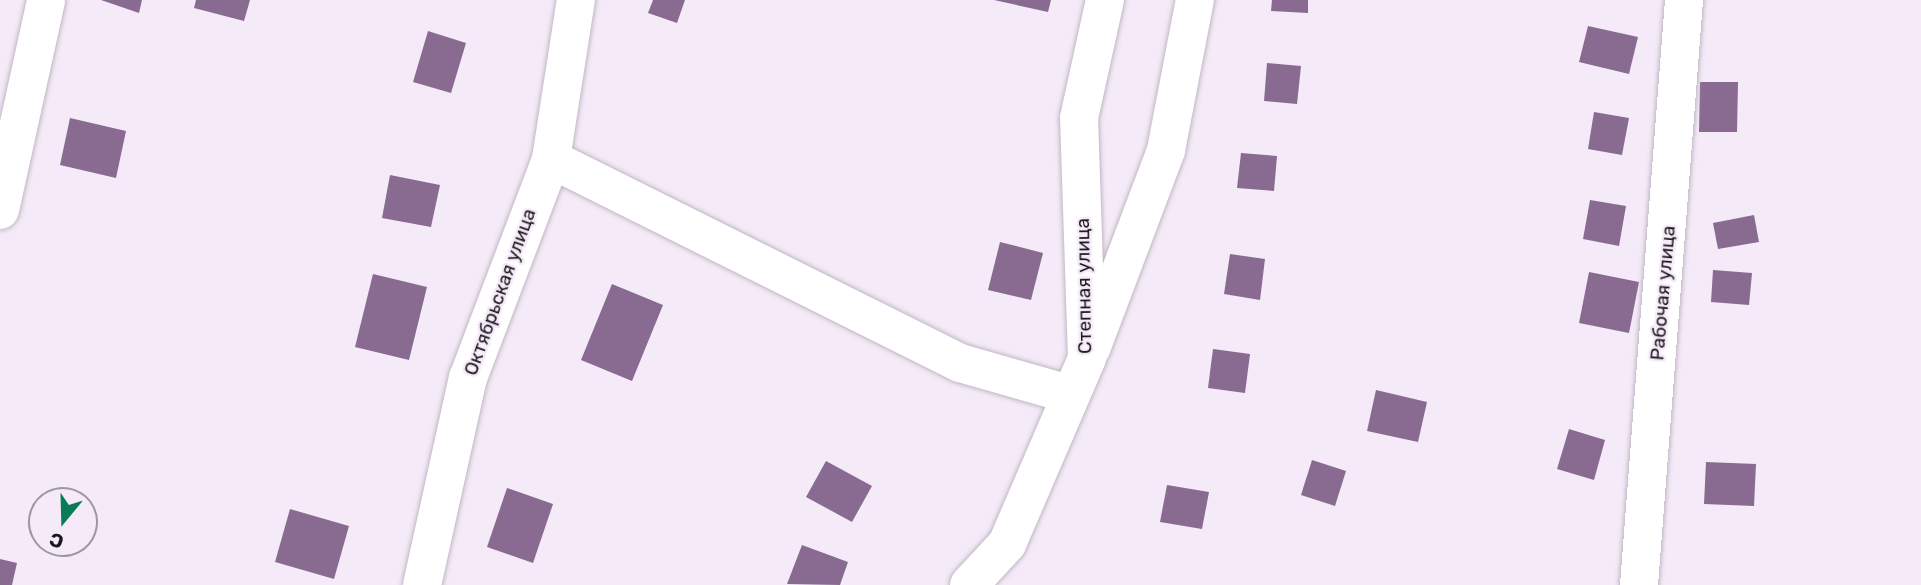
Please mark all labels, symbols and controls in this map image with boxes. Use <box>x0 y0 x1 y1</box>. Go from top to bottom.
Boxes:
street label: Октябрьская улица <box>459 205 541 379</box>
street label: Степная улица <box>1071 218 1097 354</box>
street label: Рабочая улица <box>1646 225 1680 361</box>
north arrow <box>28 487 98 557</box>
text: С <box>47 527 67 553</box>

